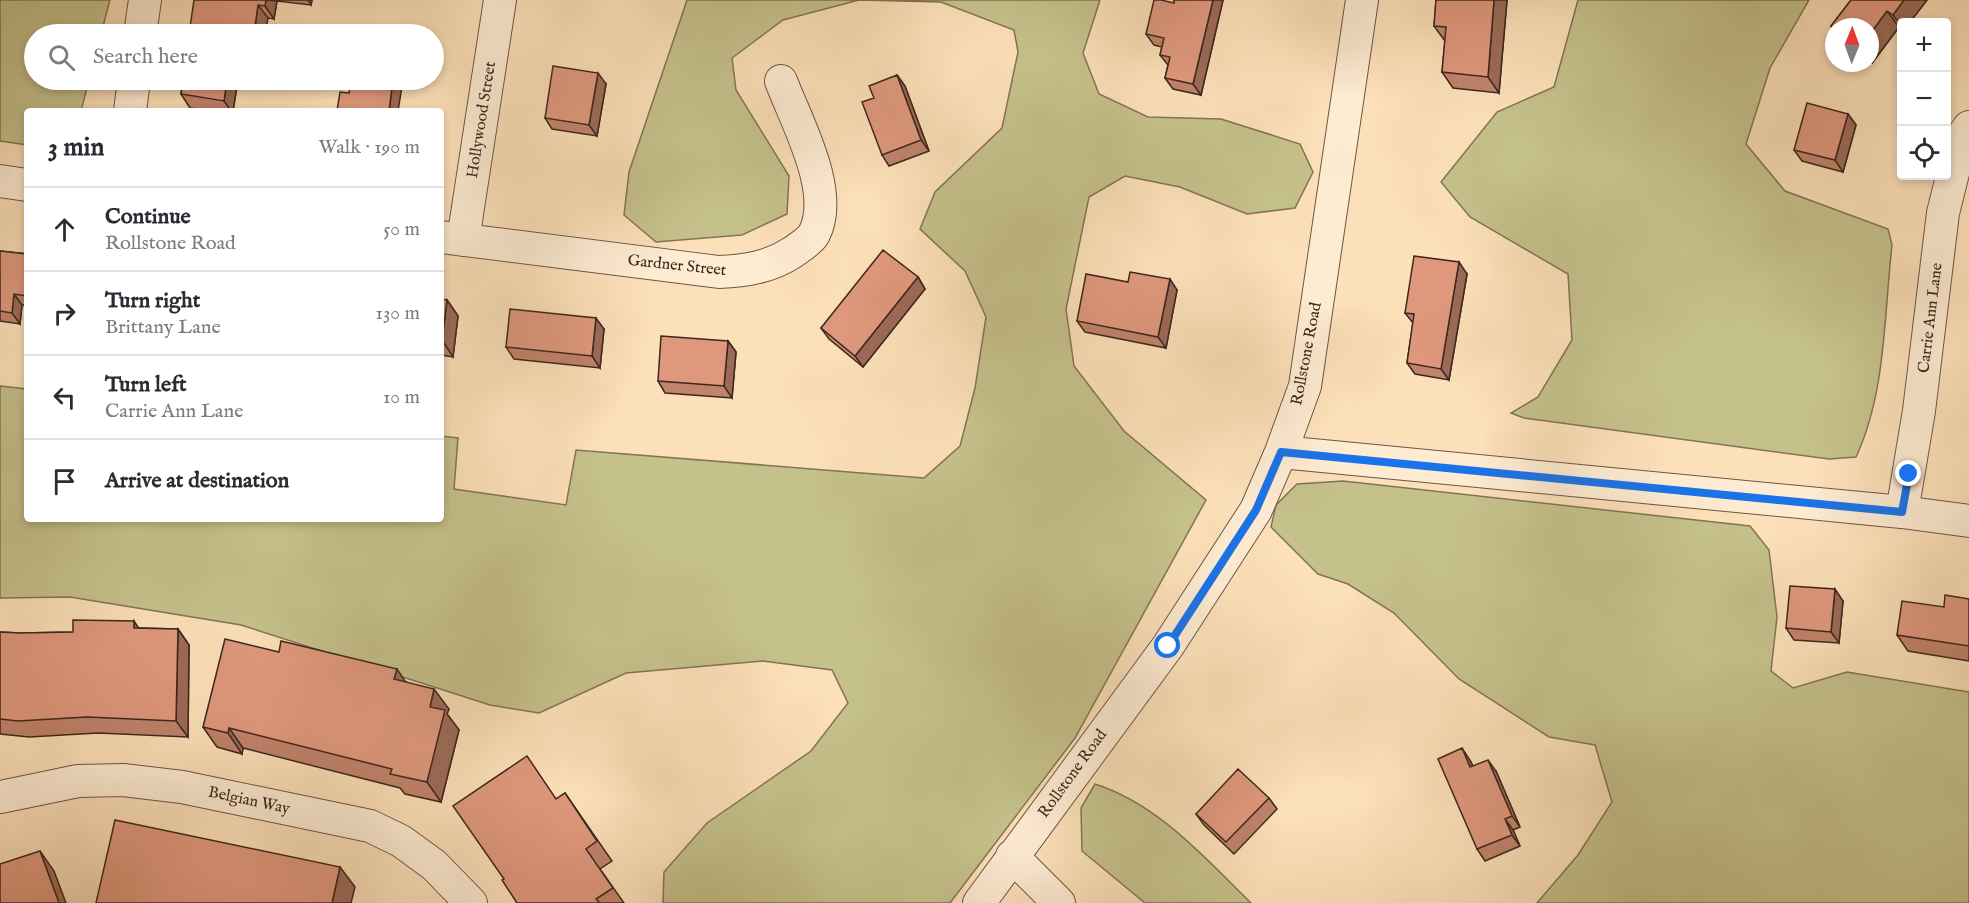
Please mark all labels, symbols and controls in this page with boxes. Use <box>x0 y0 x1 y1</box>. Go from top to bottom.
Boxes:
north arrow <box>1825 18 1879 72</box>
map controls <box>1897 18 1951 180</box>
button: + <box>1897 18 1951 72</box>
search box <box>24 24 444 90</box>
icon: search <box>45 41 78 74</box>
text: Search here <box>93 43 198 71</box>
street label: Hollywood Street <box>463 60 501 180</box>
button: − <box>1897 72 1951 126</box>
button: locate <box>1897 126 1951 180</box>
text: 3 min <box>48 131 104 164</box>
text: Walk · 190 m <box>318 135 420 160</box>
text: Continue <box>105 203 191 231</box>
icon: ahead <box>48 213 81 246</box>
text: 50 m <box>383 217 420 242</box>
text: Rollstone Road <box>105 231 236 256</box>
street label: Gardner Street <box>627 251 728 281</box>
street label: Carrie Ann Lane <box>1914 262 1948 374</box>
text: Turn right <box>105 287 200 315</box>
icon: right <box>48 297 81 330</box>
street label: Rollstone Road <box>1287 300 1327 407</box>
text: 130 m <box>375 301 420 326</box>
text: Brittany Lane <box>105 315 221 340</box>
text: Turn left <box>105 371 187 399</box>
icon: left <box>48 381 81 414</box>
text: 10 m <box>383 385 420 410</box>
text: Carrie Ann Lane <box>105 399 243 424</box>
route end <box>1895 460 1921 486</box>
icon: arrive <box>48 465 81 498</box>
text: Arrive at destination <box>105 467 289 495</box>
route start <box>1154 632 1180 658</box>
street label: Rollstone Road <box>1034 725 1112 822</box>
street label: Belgian Way <box>206 783 292 819</box>

